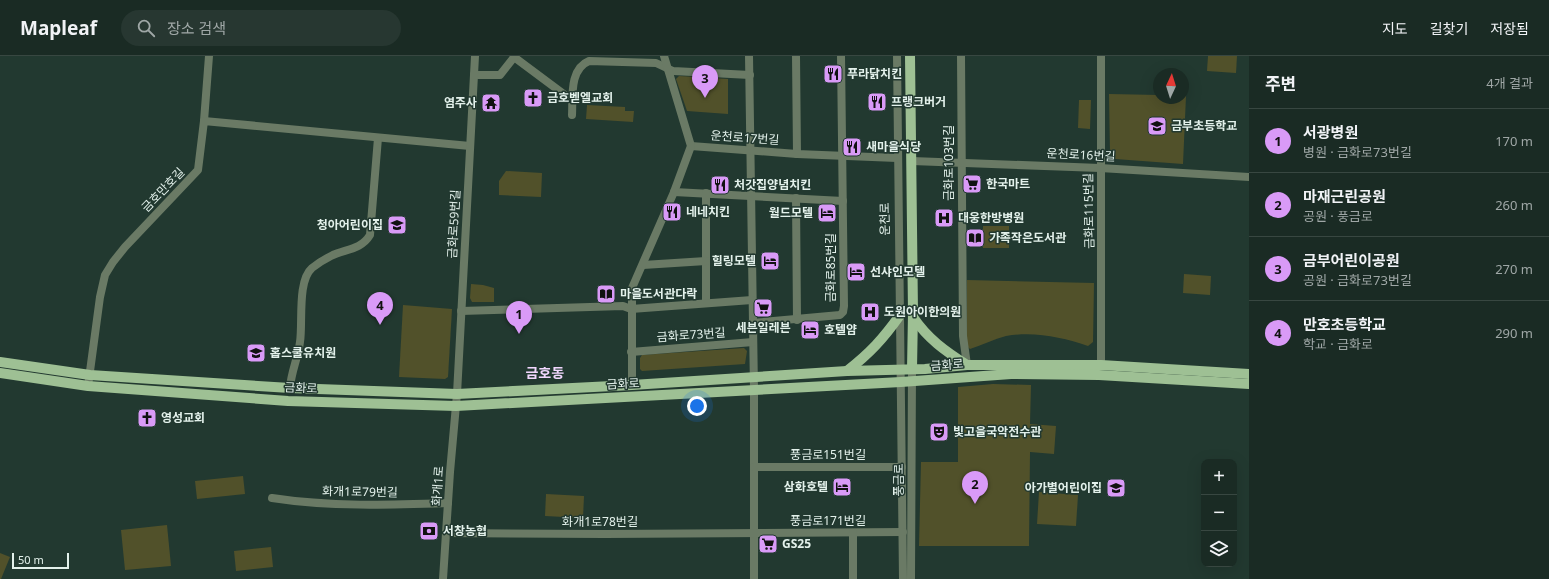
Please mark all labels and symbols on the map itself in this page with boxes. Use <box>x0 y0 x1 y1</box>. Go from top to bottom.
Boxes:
restaurant icon: 푸라닭치킨 <box>822 63 844 85</box>
pin: 3 <box>692 65 718 98</box>
place label: 푸라닭치킨 <box>847 65 902 82</box>
north arrow <box>1153 68 1189 104</box>
church icon: 금호벧엘교회 <box>522 87 544 109</box>
place label: 금호벧엘교회 <box>547 89 613 106</box>
restaurant icon: 프랭크버거 <box>866 91 888 113</box>
temple icon: 염주사 <box>480 92 502 114</box>
place label: 프랭크버거 <box>891 93 946 110</box>
place label: 염주사 <box>444 94 477 111</box>
school or university icon: 금부초등학교 <box>1146 115 1168 137</box>
place label: 금부초등학교 <box>1171 117 1237 134</box>
street label: 금화로103번길 <box>940 125 957 201</box>
street label: 운천로17번길 <box>710 127 780 148</box>
restaurant icon: 새마을식당 <box>841 136 863 158</box>
place label: 새마을식당 <box>866 138 921 155</box>
street label: 운천로16번길 <box>1046 144 1116 165</box>
street label: 금호만호길 <box>137 164 188 215</box>
supermarket icon: 한국마트 <box>961 173 983 195</box>
street label: 금화로115번길 <box>1079 173 1098 249</box>
restaurant icon: 처갓집양념치킨 <box>709 174 731 196</box>
place label: 한국마트 <box>986 175 1030 192</box>
place label: 처갓집양념치킨 <box>734 176 811 193</box>
street label: 금화로59번길 <box>443 189 464 259</box>
restaurant icon: 네네치킨 <box>661 201 683 223</box>
hotel icon: 월드모텔 <box>816 202 838 224</box>
street label: 운천로 <box>876 202 893 236</box>
place label: 네네치킨 <box>686 203 730 220</box>
place label: 월드모텔 <box>769 204 813 221</box>
hospital icon: 대웅한방병원 <box>933 207 955 229</box>
place label: 대웅한방병원 <box>958 209 1024 226</box>
school or university icon: 청아어린이집 <box>386 214 408 236</box>
place label: 청아어린이집 <box>317 216 383 233</box>
library icon: 가족작은도서관 <box>964 227 986 249</box>
place label: 가족작은도서관 <box>989 229 1066 246</box>
street label: 금화로85번길 <box>822 234 839 302</box>
hotel icon: 힐링모텔 <box>759 250 781 272</box>
place label: 힐링모텔 <box>712 252 756 269</box>
hotel icon: 선샤인모텔 <box>845 261 867 283</box>
place label: 선샤인모텔 <box>870 263 925 280</box>
library icon: 마을도서관다락 <box>595 283 617 305</box>
place label: 마을도서관다락 <box>620 285 697 302</box>
pin: 4 <box>367 292 393 325</box>
supermarket icon: 세븐일레븐 <box>752 297 774 319</box>
pin: 1 <box>506 301 532 334</box>
hospital icon: 도원아이한의원 <box>859 301 881 323</box>
place label: 도원아이한의원 <box>884 303 961 320</box>
place label: 세븐일레븐 <box>735 319 791 336</box>
hotel icon: 호텔얌 <box>799 319 821 341</box>
place label: 호텔얌 <box>824 321 857 338</box>
street label: 금화로73번길 <box>656 324 726 345</box>
school or university icon: 홉스쿨유치원 <box>245 342 267 364</box>
place label: 홉스쿨유치원 <box>270 344 336 361</box>
street label: 금화로 <box>930 355 964 374</box>
district label: 금호동 <box>526 363 564 382</box>
street label: 금화로 <box>606 374 640 393</box>
street label: 금화로 <box>284 378 318 397</box>
your location <box>687 396 707 416</box>
church icon: 영성교회 <box>136 407 158 429</box>
place label: 영성교회 <box>161 409 205 426</box>
theatre icon: 빛고을국악전수관 <box>928 421 950 443</box>
place label: 빛고을국악전수관 <box>953 423 1041 440</box>
street label: 풍금로151번길 <box>790 446 866 463</box>
street label: 풍금로 <box>890 463 907 497</box>
street label: 화개1로 <box>428 465 447 507</box>
pin: 2 <box>962 471 988 504</box>
hotel icon: 삼화호텔 <box>831 476 853 498</box>
school or university icon: 아가별어린이집 <box>1105 477 1127 499</box>
place label: 삼화호텔 <box>784 478 828 495</box>
place label: 아가별어린이집 <box>1025 479 1102 496</box>
street label: 화개1로79번길 <box>322 482 398 501</box>
street label: 풍금로171번길 <box>790 512 866 529</box>
street label: 화개1로78번길 <box>562 513 638 530</box>
bank icon: 서창농협 <box>418 520 440 542</box>
place label: 서창농협 <box>443 522 487 539</box>
supermarket icon: GS25 <box>757 533 779 555</box>
place label: GS25 <box>782 535 811 552</box>
scale bar <box>12 551 69 570</box>

